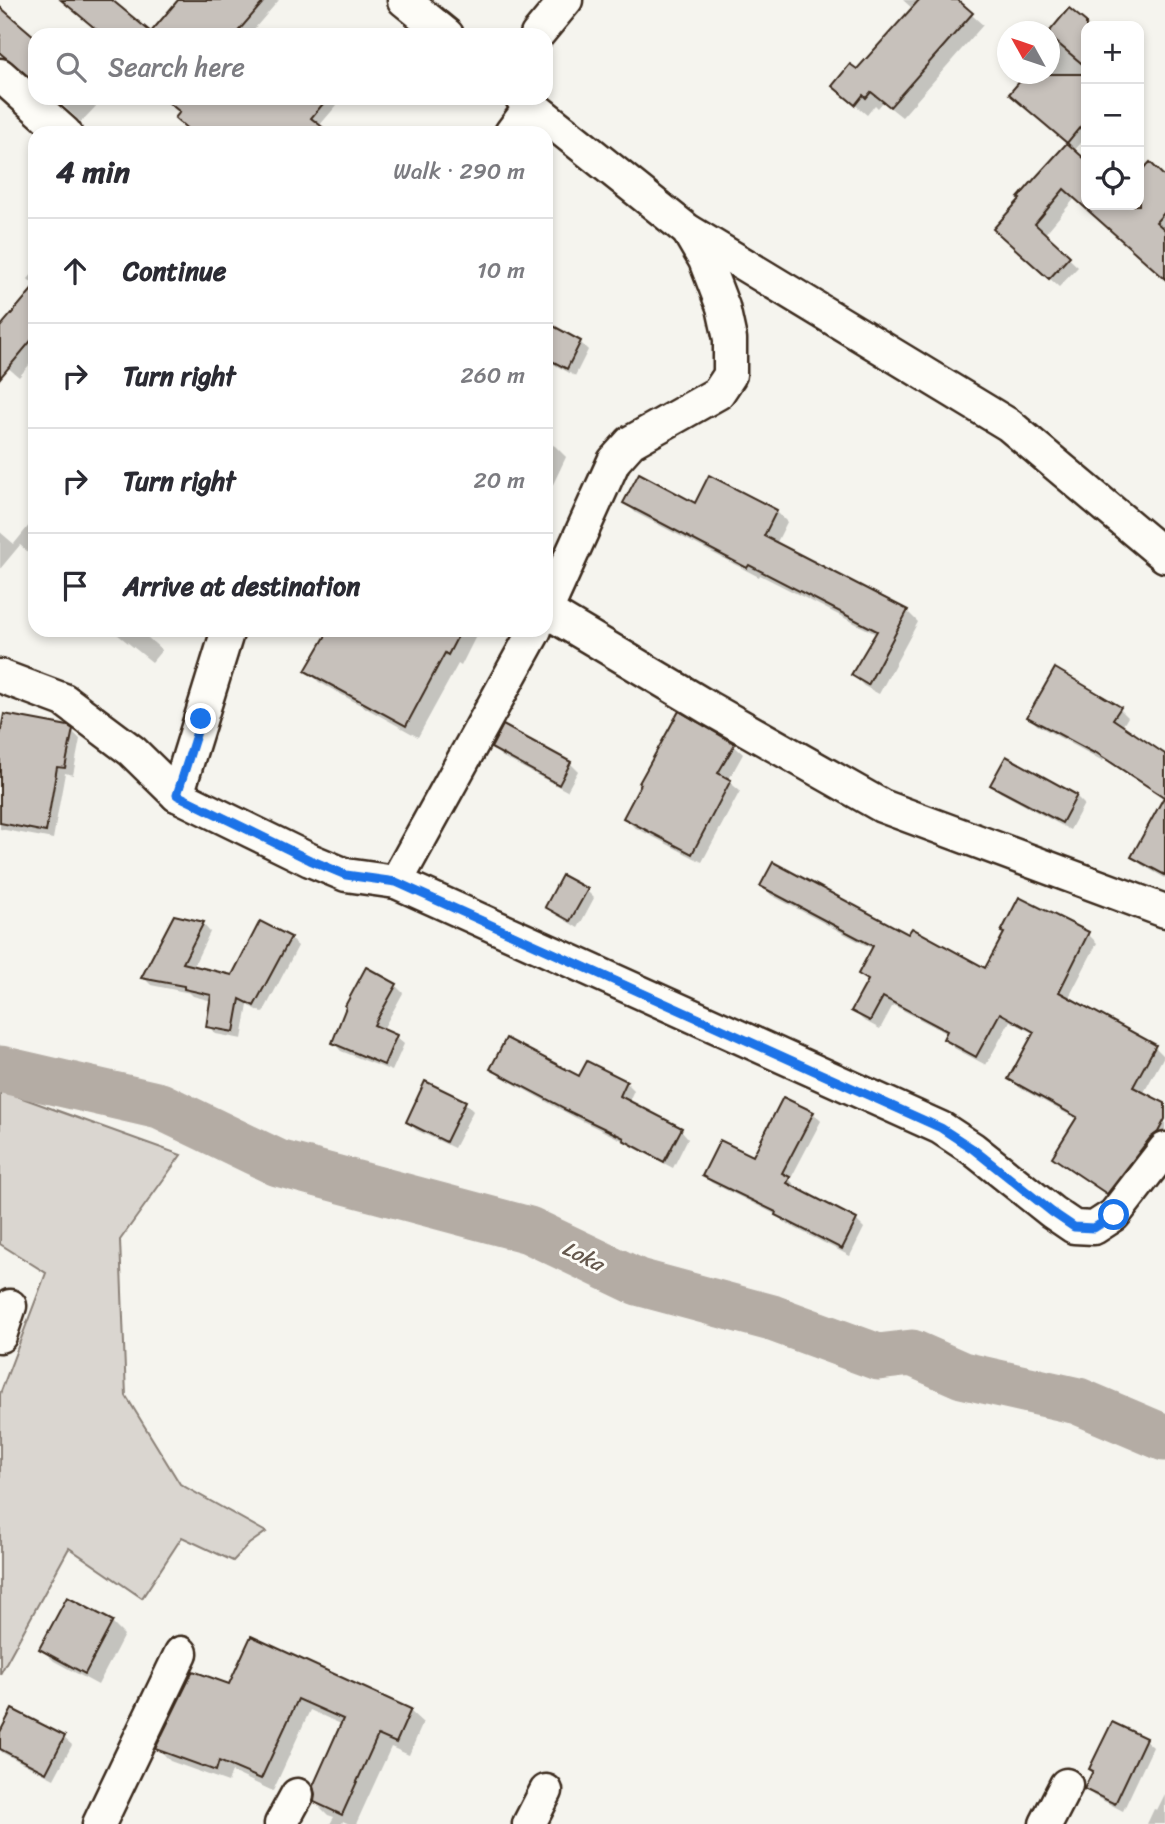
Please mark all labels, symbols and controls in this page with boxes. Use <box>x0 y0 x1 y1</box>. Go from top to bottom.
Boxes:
north arrow <box>997 21 1060 84</box>
map controls <box>1081 21 1144 210</box>
button: + <box>1081 21 1144 84</box>
search box <box>28 28 553 105</box>
text: Search here <box>108 44 245 90</box>
icon: search <box>52 48 90 86</box>
button: − <box>1081 84 1144 147</box>
text: 4 min <box>56 145 130 199</box>
button: locate <box>1081 147 1144 210</box>
text: Walk · 290 m <box>393 151 525 192</box>
text: Continue <box>123 248 226 294</box>
text: 10 m <box>477 250 525 291</box>
icon: ahead <box>56 252 94 290</box>
text: Turn right <box>123 353 236 399</box>
text: 260 m <box>460 355 525 396</box>
icon: right <box>56 357 94 395</box>
text: Turn right <box>123 458 236 504</box>
text: 20 m <box>474 460 525 501</box>
icon: right <box>56 462 94 500</box>
text: Arrive at destination <box>123 563 360 609</box>
icon: arrive <box>56 567 94 605</box>
route end <box>185 703 216 734</box>
route start <box>1098 1199 1129 1230</box>
water label: Loka <box>556 1230 612 1283</box>

